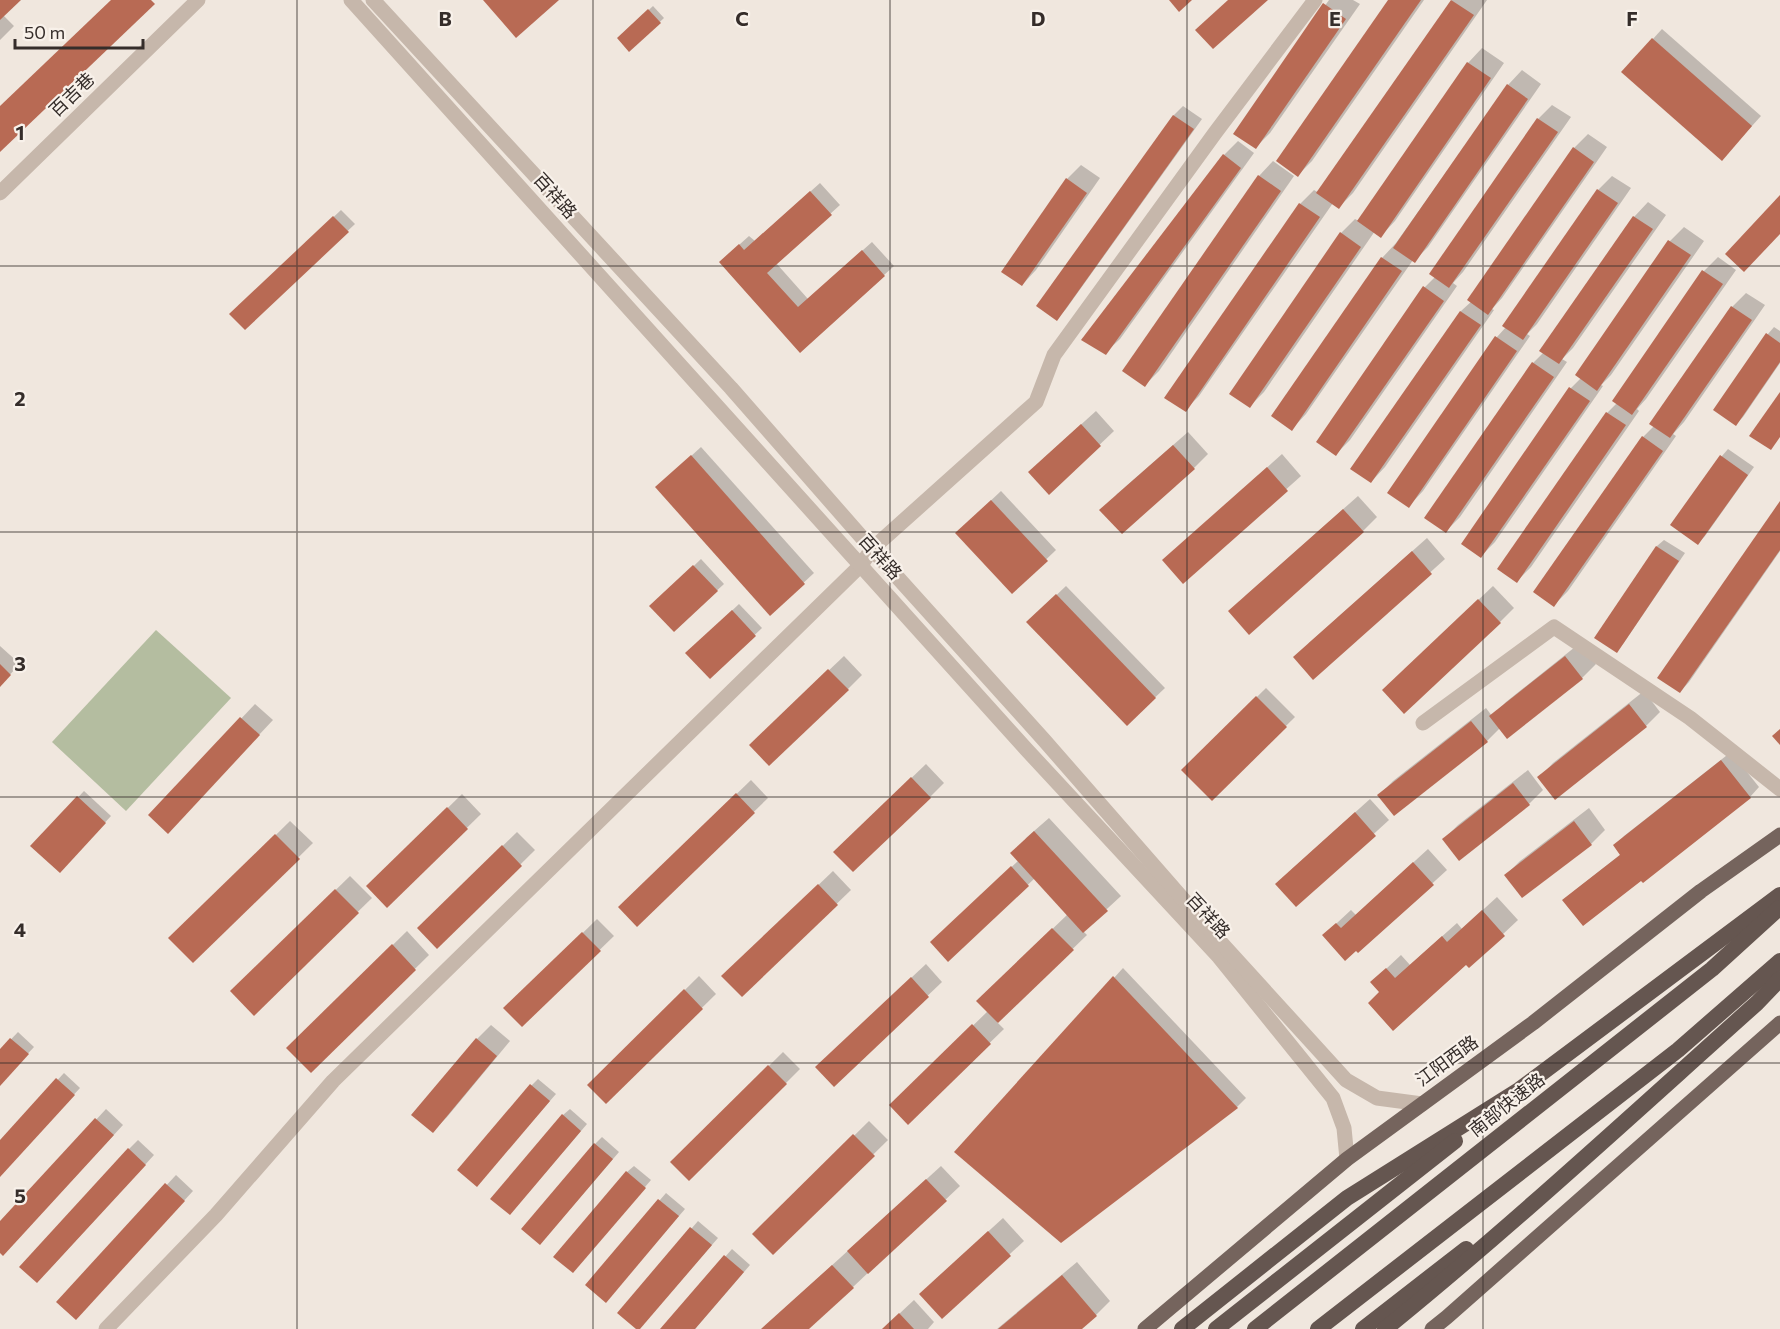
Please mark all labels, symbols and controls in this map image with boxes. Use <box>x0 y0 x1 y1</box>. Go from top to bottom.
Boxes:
text: B <box>438 6 452 30</box>
text: C <box>735 6 749 30</box>
text: D <box>1031 6 1045 30</box>
text: E <box>1329 6 1341 30</box>
text: F <box>1626 6 1638 30</box>
scale bar <box>15 12 142 50</box>
text: 50 m <box>24 21 65 43</box>
street label: 百吉巷 <box>44 68 98 121</box>
text: 1 <box>15 120 25 144</box>
street label: 百祥路 <box>530 168 582 223</box>
text: 2 <box>14 386 26 410</box>
street label: 百祥路 <box>855 529 907 584</box>
text: 3 <box>14 651 26 675</box>
street label: 百祥路 <box>1182 888 1235 943</box>
text: 4 <box>14 917 26 941</box>
street label: 江阳西路 <box>1411 1030 1482 1090</box>
street label: 南部快速路 <box>1464 1068 1549 1141</box>
text: 5 <box>14 1183 26 1207</box>

